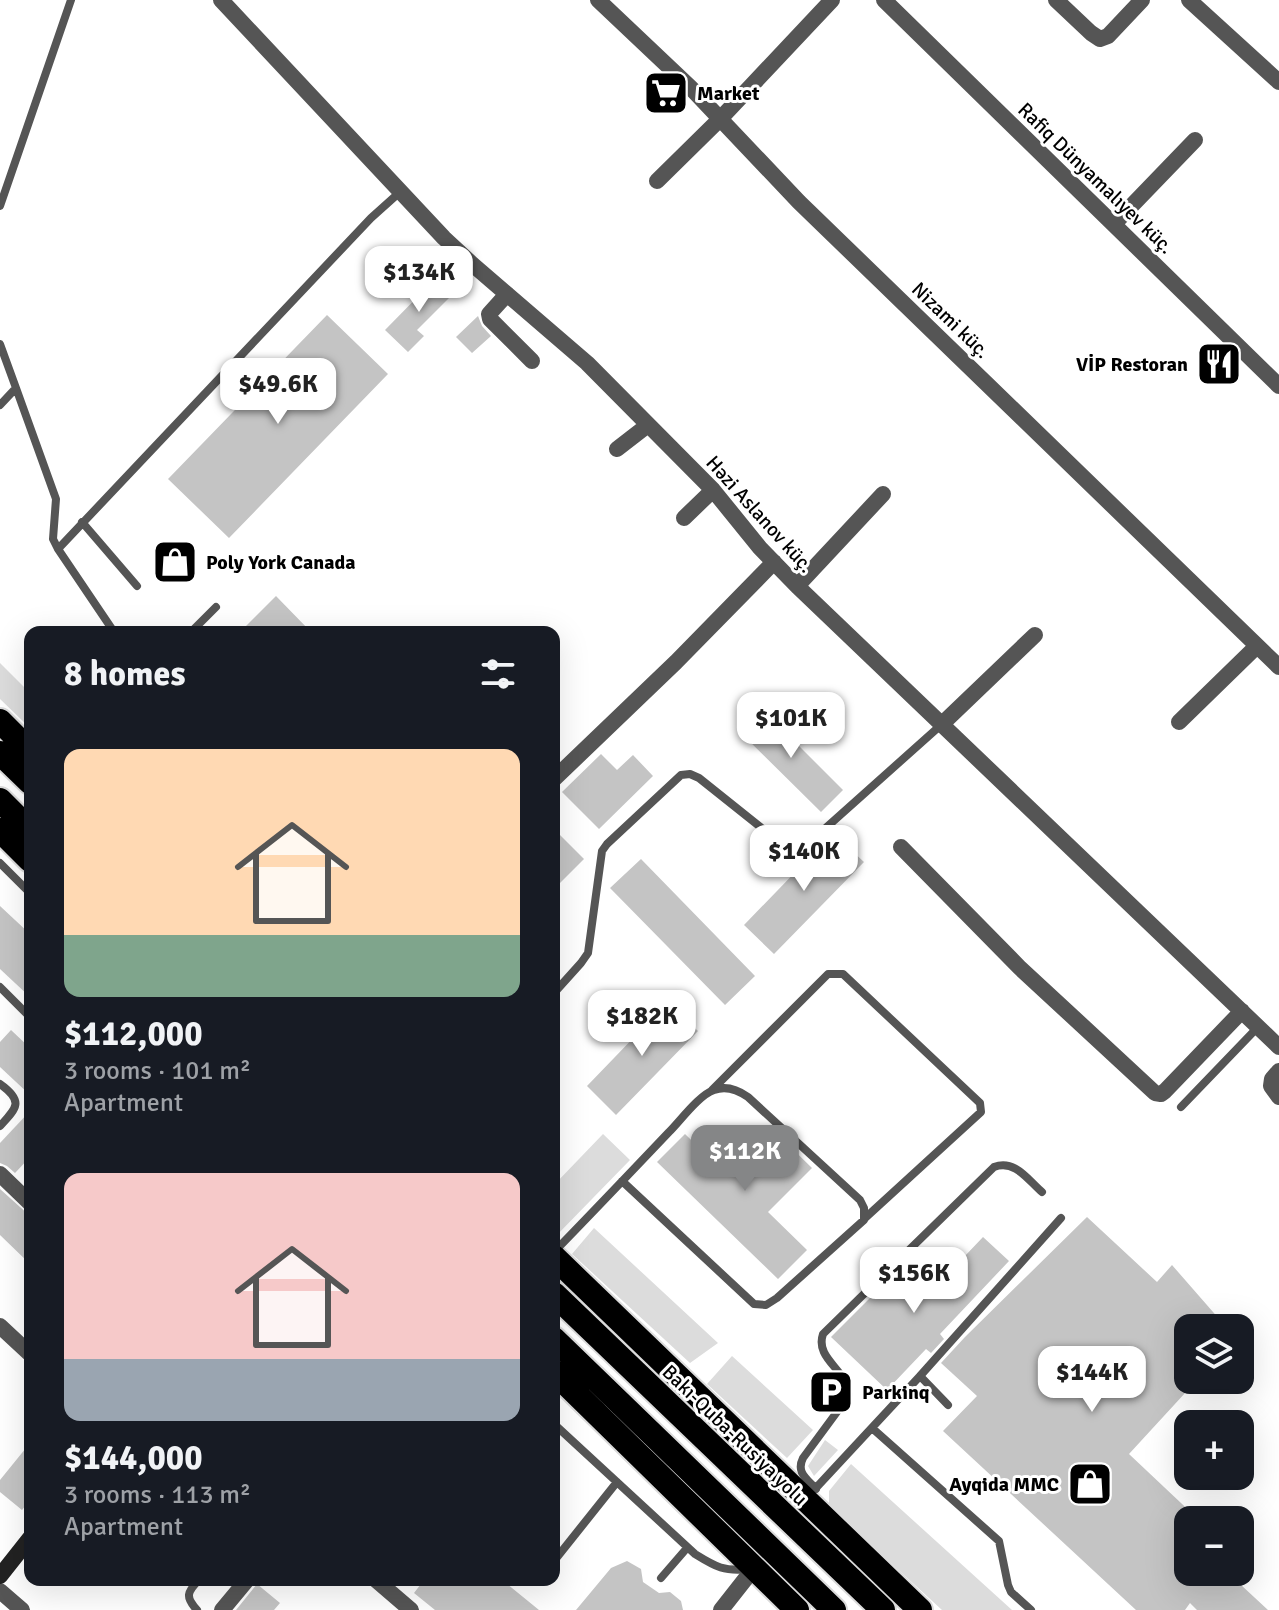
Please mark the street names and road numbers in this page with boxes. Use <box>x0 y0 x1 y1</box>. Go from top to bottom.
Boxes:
street label: Rafiq Dünyamalıyev küç. <box>1012 97 1179 259</box>
street label: Nizami küç. <box>906 277 995 364</box>
street label: Həzi Aslanov küç. <box>701 451 819 578</box>
street label: Bakı-Quba-Rusiya yolu <box>657 1360 813 1511</box>

